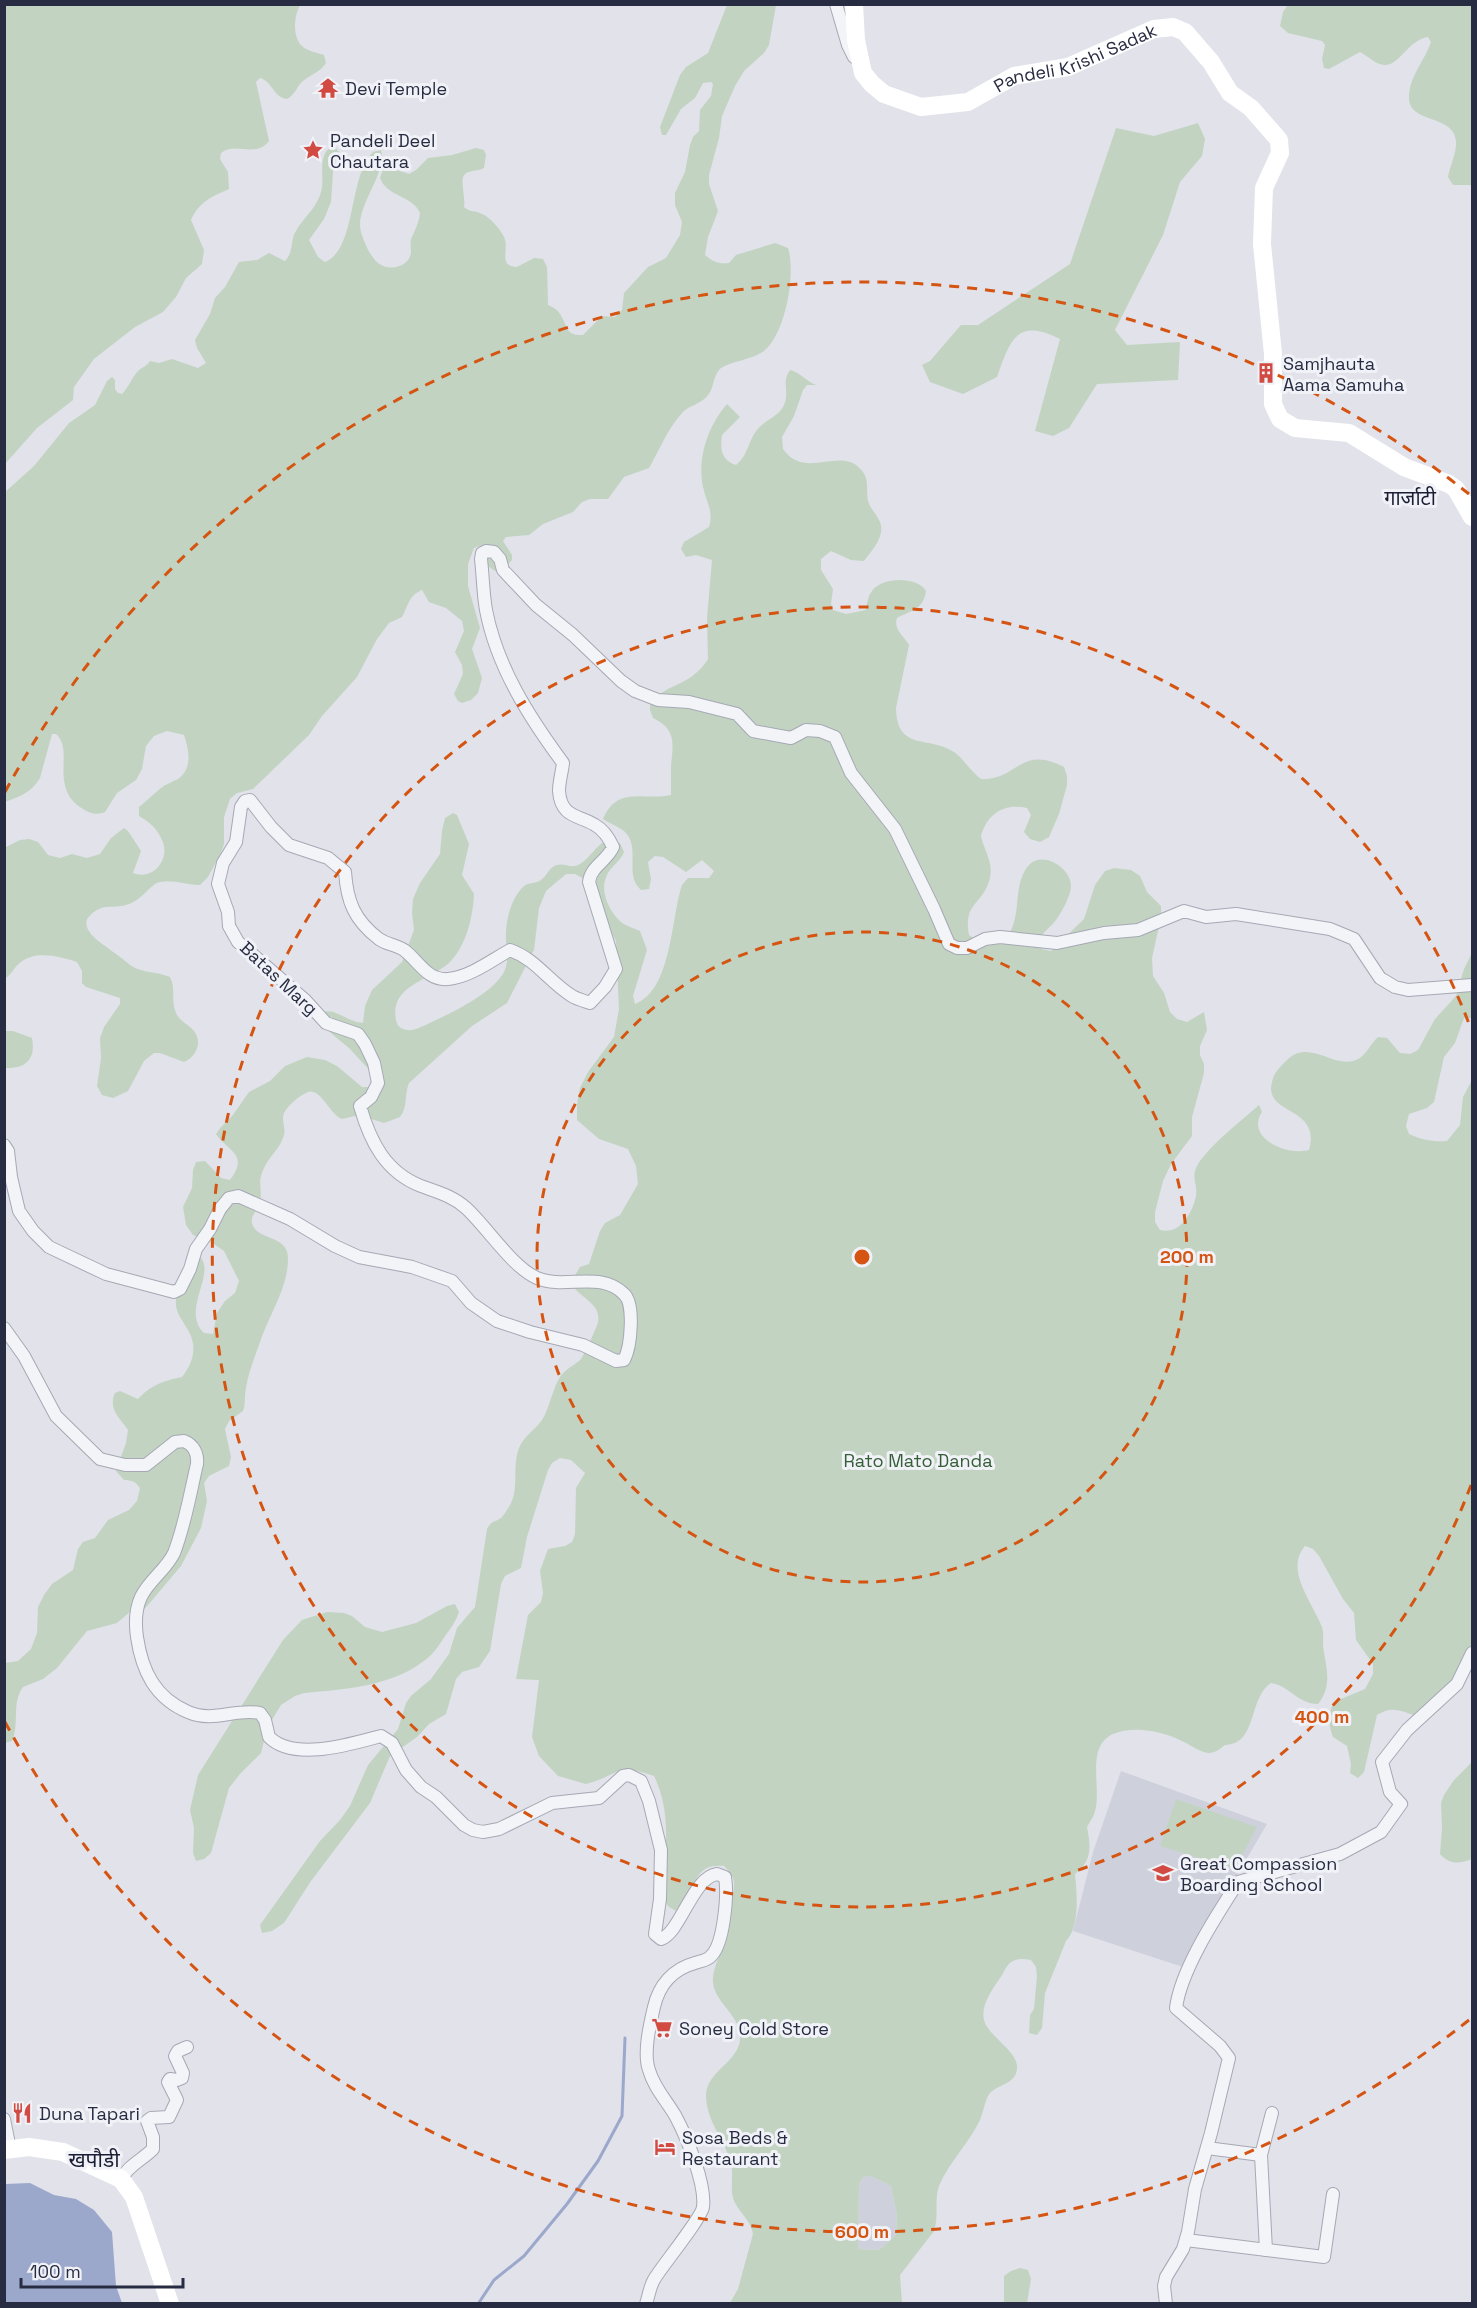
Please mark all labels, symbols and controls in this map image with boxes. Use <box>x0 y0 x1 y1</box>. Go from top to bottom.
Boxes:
street label: Pandeli Krishi Sadak <box>989 18 1160 97</box>
temple icon: Devi Temple <box>316 76 340 100</box>
place label: Devi Temple <box>345 77 447 100</box>
place label: Pandeli Deel Chautara <box>330 129 435 173</box>
place icon: Pandeli Deel Chautara <box>301 138 325 162</box>
place label: Samjhauta Aama Samuha <box>1283 352 1404 396</box>
building icon: Samjhauta Aama Samuha <box>1254 361 1278 385</box>
district label: गार्जाटी <box>1384 485 1437 511</box>
street label: Batas Marg <box>235 936 323 1020</box>
text: 200 m <box>1160 1245 1214 1268</box>
centre of rings <box>852 1247 872 1267</box>
park label: Rato Mato Danda <box>843 1449 993 1472</box>
text: 400 m <box>1295 1705 1349 1728</box>
place label: Great Compassion Boarding School <box>1180 1852 1337 1896</box>
school or university icon: Great Compassion Boarding School <box>1151 1861 1175 1885</box>
supermarket icon: Soney Cold Store <box>650 2016 674 2040</box>
place label: Soney Cold Store <box>679 2017 829 2040</box>
restaurant icon: Duna Tapari <box>10 2101 34 2125</box>
place label: Duna Tapari <box>39 2102 140 2125</box>
place label: Sosa Beds & Restaurant <box>682 2126 788 2170</box>
hotel icon: Sosa Beds & Restaurant <box>653 2135 677 2159</box>
district label: खपौडी <box>68 2146 120 2173</box>
text: 600 m <box>835 2220 889 2243</box>
scale bar <box>21 2251 183 2289</box>
text: 100 m <box>30 2260 81 2283</box>

